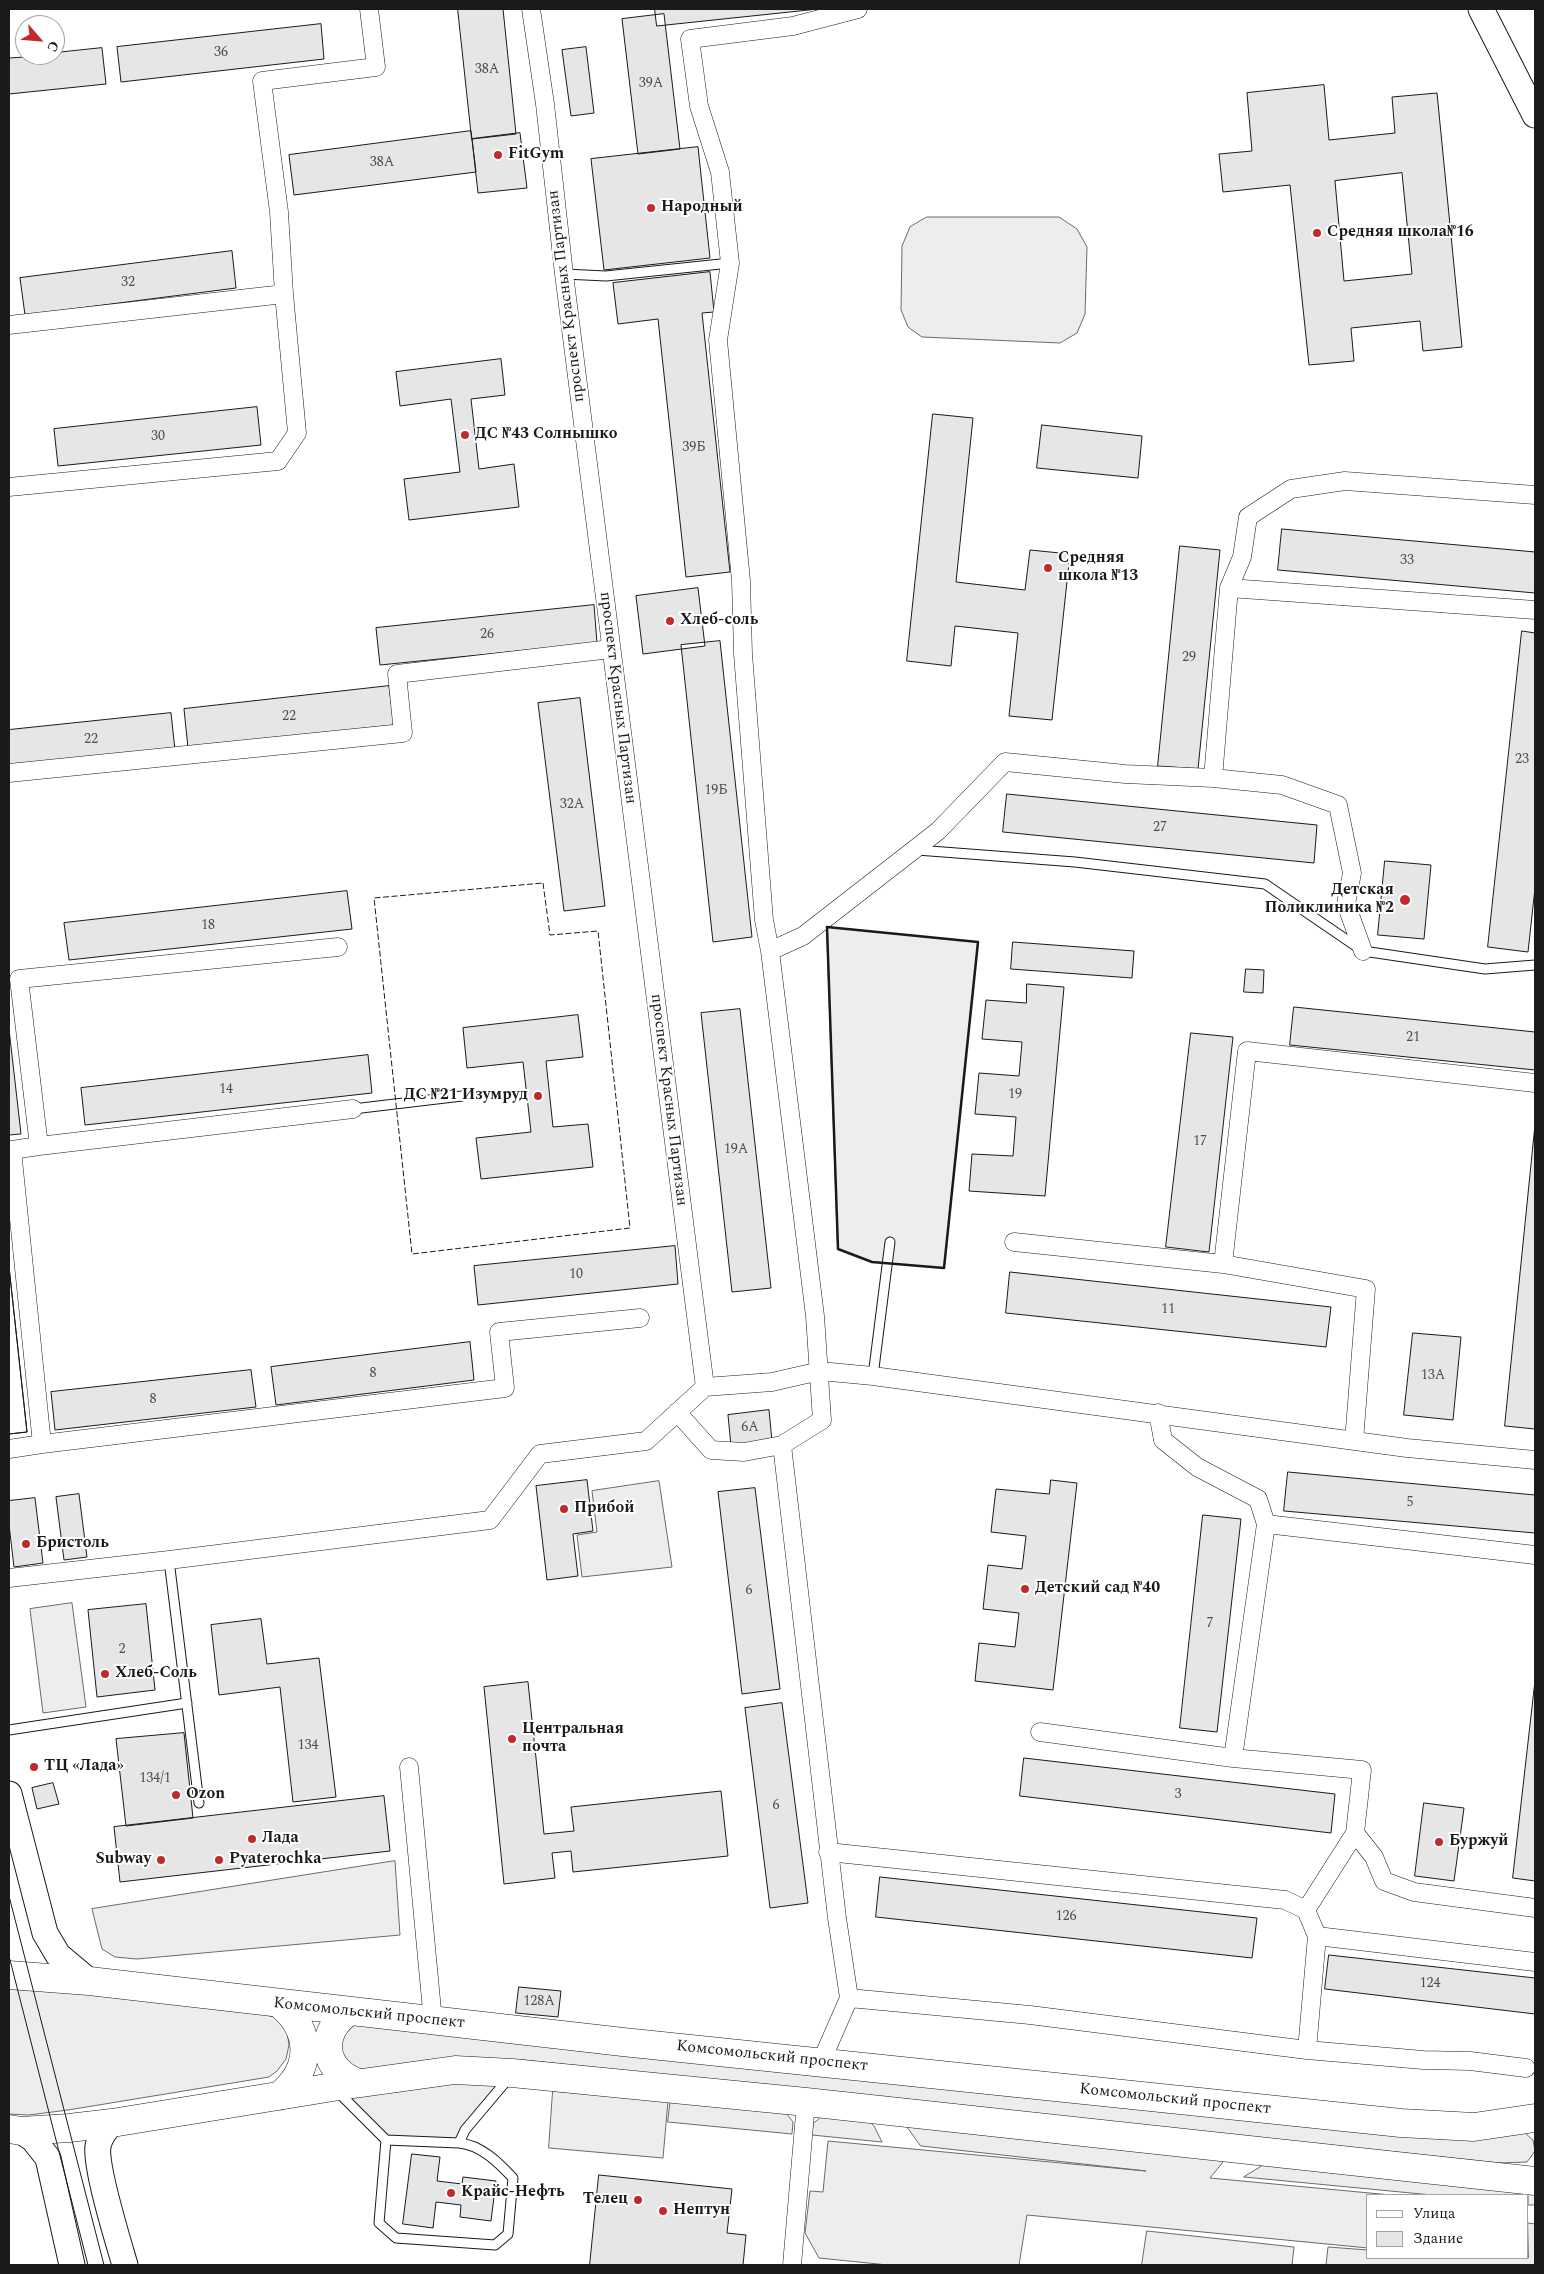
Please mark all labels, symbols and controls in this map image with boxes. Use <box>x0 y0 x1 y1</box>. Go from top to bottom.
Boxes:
north arrow <box>15 15 65 65</box>
text: С <box>41 37 65 56</box>
house number: 36 <box>214 45 228 61</box>
house number: 38А <box>475 62 499 78</box>
house number: 39А <box>639 76 663 92</box>
place label: FitGym <box>508 145 564 165</box>
marker: FitGym <box>492 149 504 161</box>
house number: 38А <box>370 155 394 171</box>
street label: проспект Красных Партизан <box>544 189 590 403</box>
place label: Народный <box>661 198 743 218</box>
marker: Народный <box>645 202 657 214</box>
place label: Средняя школа№16 <box>1327 223 1474 243</box>
marker: Средняя школа№16 <box>1311 227 1323 239</box>
house number: 32 <box>121 275 135 291</box>
place label: ДС №43 Солнышко <box>475 425 617 445</box>
house number: 30 <box>151 429 165 445</box>
marker: ДС №43 Солнышко <box>459 429 471 441</box>
house number: 39Б <box>682 440 706 456</box>
place label: Средняя школа №13 <box>1058 549 1138 587</box>
house number: 33 <box>1400 553 1414 569</box>
marker: Средняя школа №13 <box>1042 562 1054 574</box>
street label: проспект Красных Партизан <box>594 591 640 805</box>
place label: Хлеб-соль <box>680 611 758 631</box>
marker: Хлеб-соль <box>664 615 676 627</box>
house number: 26 <box>480 627 494 643</box>
house number: 29 <box>1182 650 1196 666</box>
house number: 22 <box>282 709 296 725</box>
house number: 22 <box>84 732 98 748</box>
house number: 23 <box>1515 752 1529 768</box>
house number: 19Б <box>704 783 728 799</box>
house number: 32А <box>560 797 584 813</box>
house number: 27 <box>1153 820 1167 836</box>
place label: Детская Поликлиника №2 <box>1265 881 1394 919</box>
marker: Детская Поликлиника №2 <box>1398 893 1412 907</box>
house number: 18 <box>201 918 215 934</box>
street label: проспект Красных Партизан <box>645 993 691 1207</box>
house number: 21 <box>1406 1030 1420 1046</box>
house number: 14 <box>219 1082 233 1098</box>
place label: ДС №21 Изумруд <box>404 1086 528 1106</box>
house number: 19 <box>1008 1087 1022 1103</box>
marker: ДС №21 Изумруд <box>532 1090 544 1102</box>
house number: 17 <box>1193 1134 1207 1150</box>
house number: 19А <box>724 1142 748 1158</box>
house number: 10 <box>569 1267 583 1283</box>
house number: 11 <box>1161 1302 1175 1318</box>
house number: 8 <box>370 1366 376 1382</box>
house number: 13А <box>1421 1368 1445 1384</box>
house number: 8 <box>150 1392 156 1408</box>
house number: 6А <box>741 1420 759 1436</box>
house number: 5 <box>1407 1495 1413 1511</box>
place label: Прибой <box>574 1499 635 1519</box>
marker: Прибой <box>558 1503 570 1515</box>
place label: Бристоль <box>36 1534 109 1554</box>
marker: Бристоль <box>20 1538 32 1550</box>
place label: Детский сад №40 <box>1035 1579 1160 1599</box>
house number: 6 <box>746 1583 752 1599</box>
marker: Детский сад №40 <box>1019 1583 1031 1595</box>
house number: 7 <box>1207 1616 1213 1632</box>
house number: 2 <box>119 1642 125 1658</box>
place label: Хлеб-Соль <box>115 1664 197 1684</box>
marker: Хлеб-Соль <box>99 1668 111 1680</box>
place label: Центральная почта <box>522 1720 624 1758</box>
marker: Центральная почта <box>506 1733 518 1745</box>
house number: 134 <box>298 1738 318 1754</box>
place label: ТЦ «Лада» <box>44 1757 124 1777</box>
marker: ТЦ «Лада» <box>28 1761 40 1773</box>
house number: 134/1 <box>139 1771 171 1787</box>
place label: Ozon <box>186 1785 225 1805</box>
house number: 3 <box>1175 1787 1181 1803</box>
marker: Ozon <box>170 1789 182 1801</box>
house number: 6 <box>773 1798 779 1814</box>
place label: Лада <box>262 1829 299 1849</box>
place label: Буржуй <box>1449 1832 1508 1852</box>
marker: Лада <box>246 1833 258 1845</box>
marker: Буржуй <box>1433 1836 1445 1848</box>
place label: Subway <box>96 1850 151 1870</box>
place label: Pyaterochka <box>229 1850 321 1870</box>
marker: Subway <box>155 1854 167 1866</box>
marker: Pyaterochka <box>213 1854 225 1866</box>
house number: 126 <box>1056 1909 1076 1925</box>
house number: 124 <box>1420 1976 1440 1992</box>
street label: Комсомольский проспект <box>272 1994 466 2034</box>
house number: 128А <box>523 1994 555 2010</box>
street label: Комсомольский проспект <box>675 2037 869 2077</box>
street label: Комсомольский проспект <box>1078 2080 1272 2120</box>
place label: Крайс-Нефть <box>461 2183 565 2203</box>
marker: Крайс-Нефть <box>445 2187 457 2199</box>
place label: Телец <box>583 2190 628 2210</box>
marker: Телец <box>632 2194 644 2206</box>
legend <box>1366 2194 1529 2259</box>
place label: Нептун <box>673 2201 730 2221</box>
text: Улица <box>1413 2202 1455 2225</box>
marker: Нептун <box>657 2205 669 2217</box>
text: Здание <box>1413 2227 1463 2250</box>

